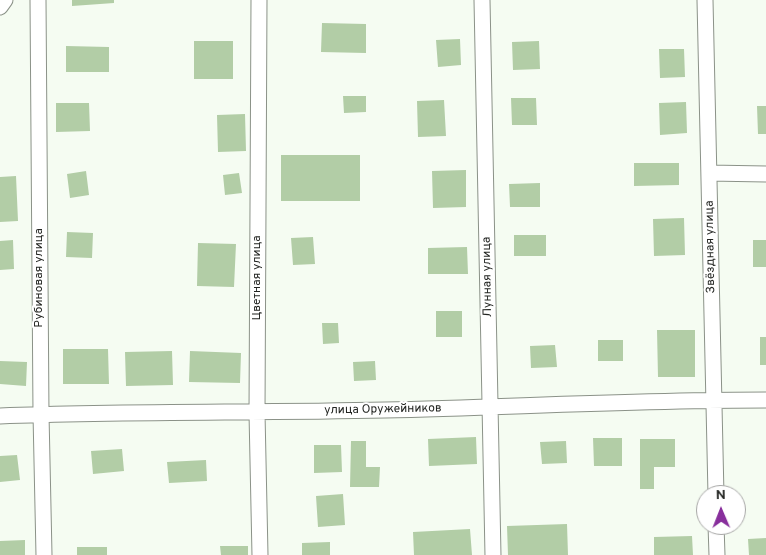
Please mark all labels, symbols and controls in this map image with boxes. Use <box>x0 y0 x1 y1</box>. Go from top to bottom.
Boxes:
street label: Звёздная улица <box>703 200 719 294</box>
street label: Рубиновая улица <box>33 228 47 328</box>
street label: Цветная улица <box>251 235 265 321</box>
street label: Лунная улица <box>480 237 496 317</box>
street label: улица Оружейников <box>324 402 442 418</box>
north arrow <box>696 485 746 535</box>
text: N <box>716 487 726 504</box>

